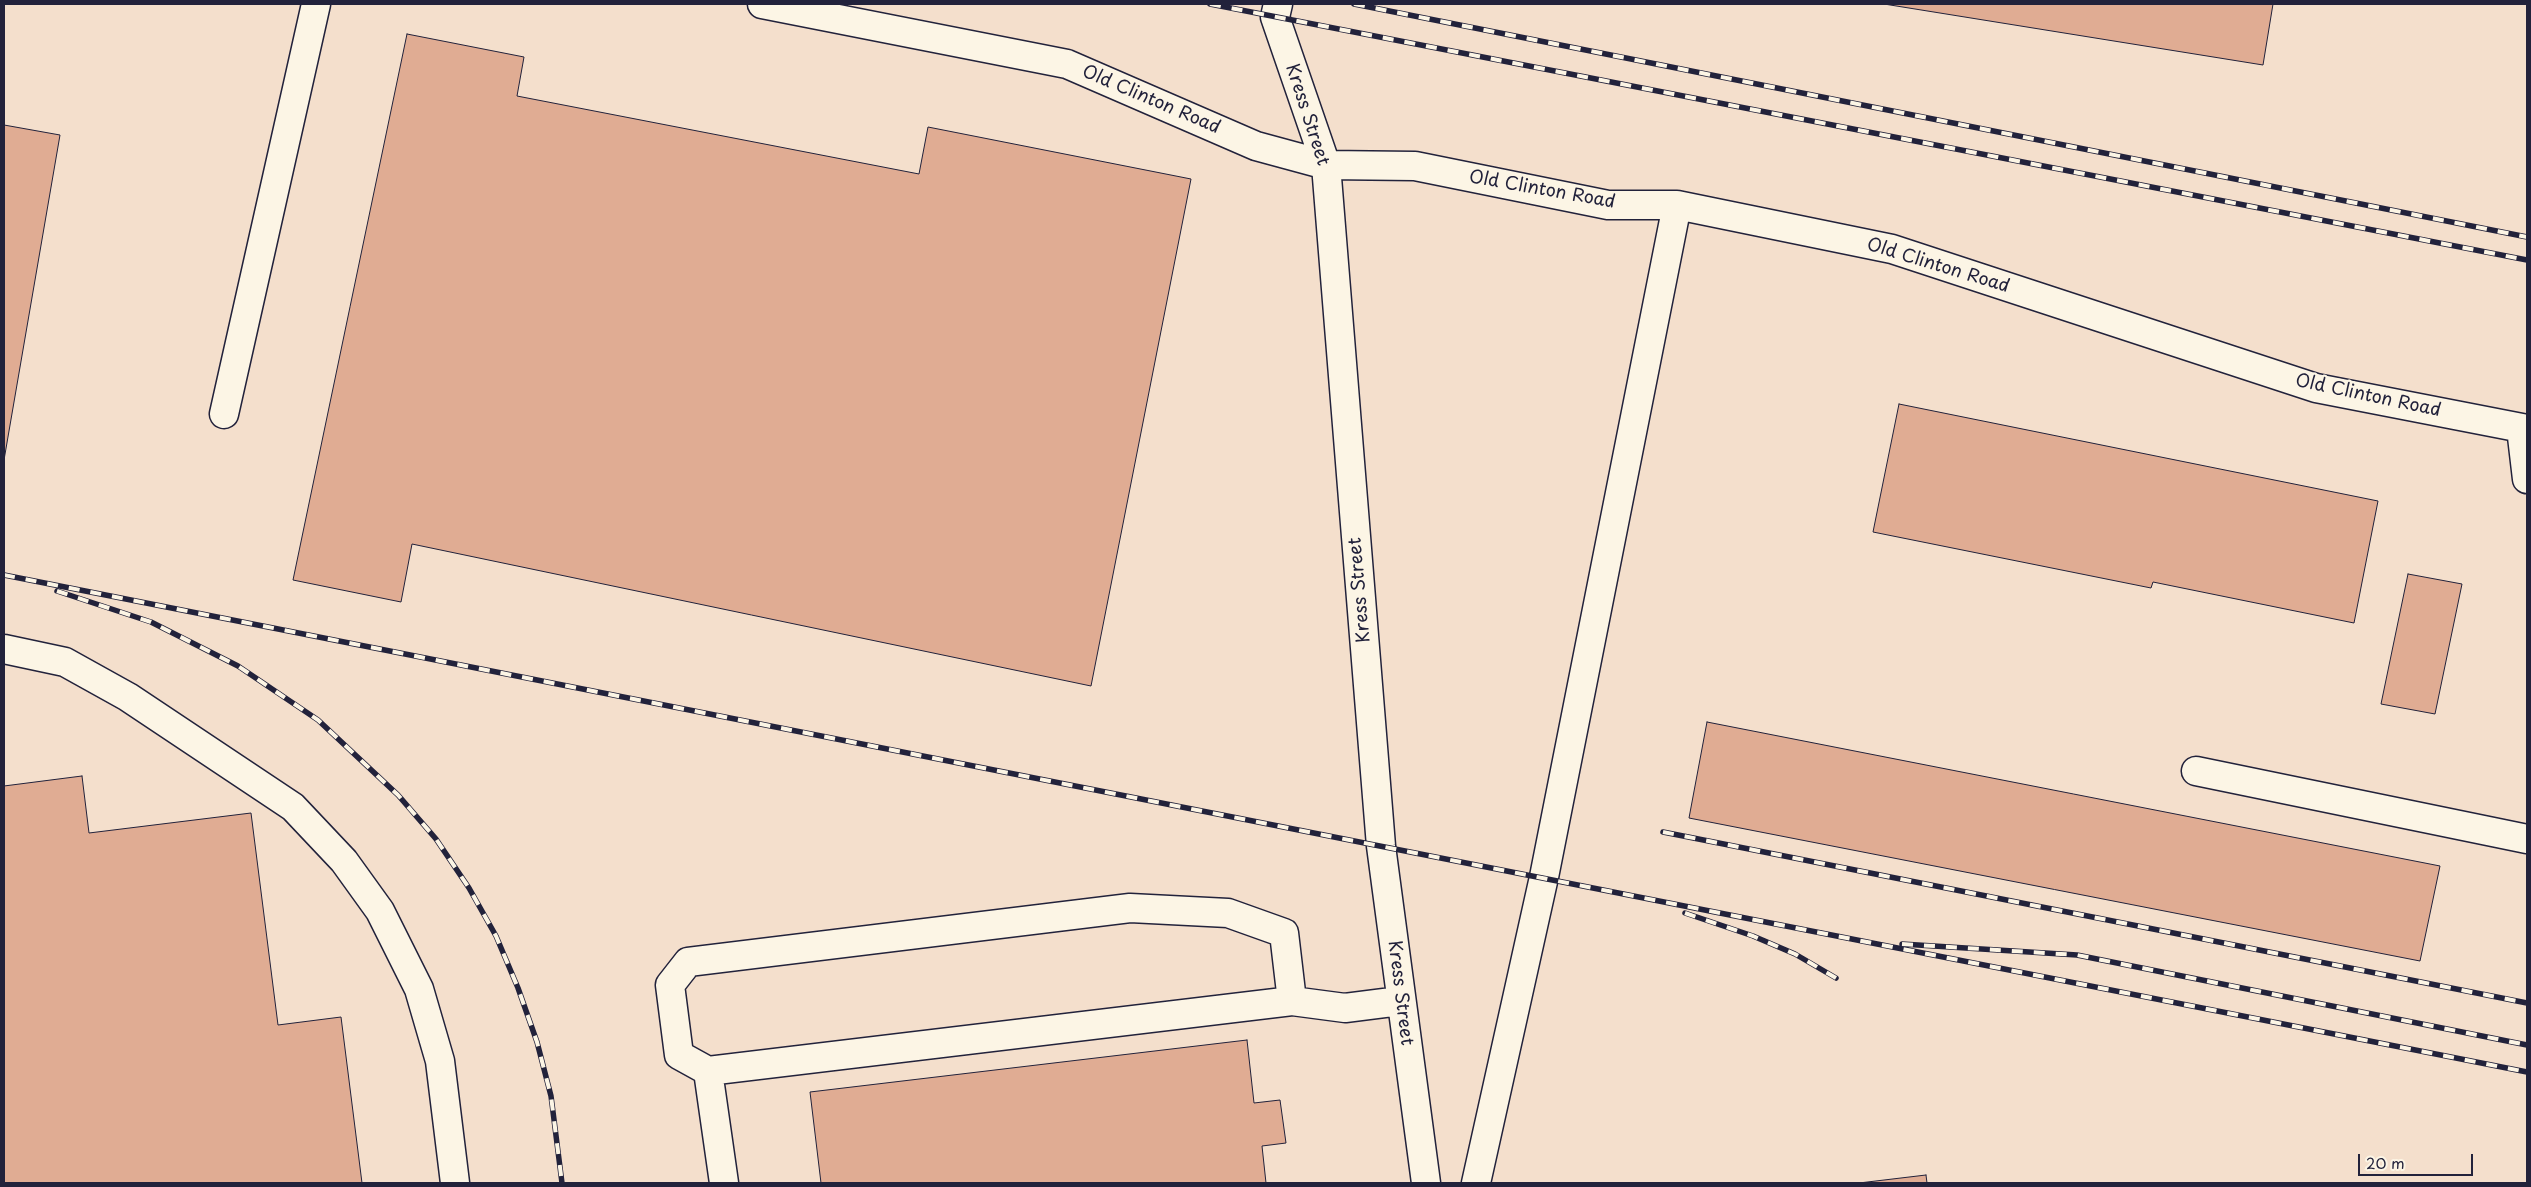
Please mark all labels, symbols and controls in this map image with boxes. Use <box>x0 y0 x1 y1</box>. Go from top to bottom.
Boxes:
street label: Old Clinton Road <box>1079 61 1223 139</box>
street label: Kress Street <box>1280 61 1334 169</box>
street label: Old Clinton Road <box>1467 167 1617 213</box>
street label: Old Clinton Road <box>1864 234 2012 298</box>
street label: Old Clinton Road <box>2293 370 2443 422</box>
street label: Kress Street <box>1345 536 1375 644</box>
street label: Kress Street <box>1383 939 1417 1047</box>
scale bar <box>2361 1144 2476 1176</box>
text: 20 m <box>2366 1151 2405 1174</box>

